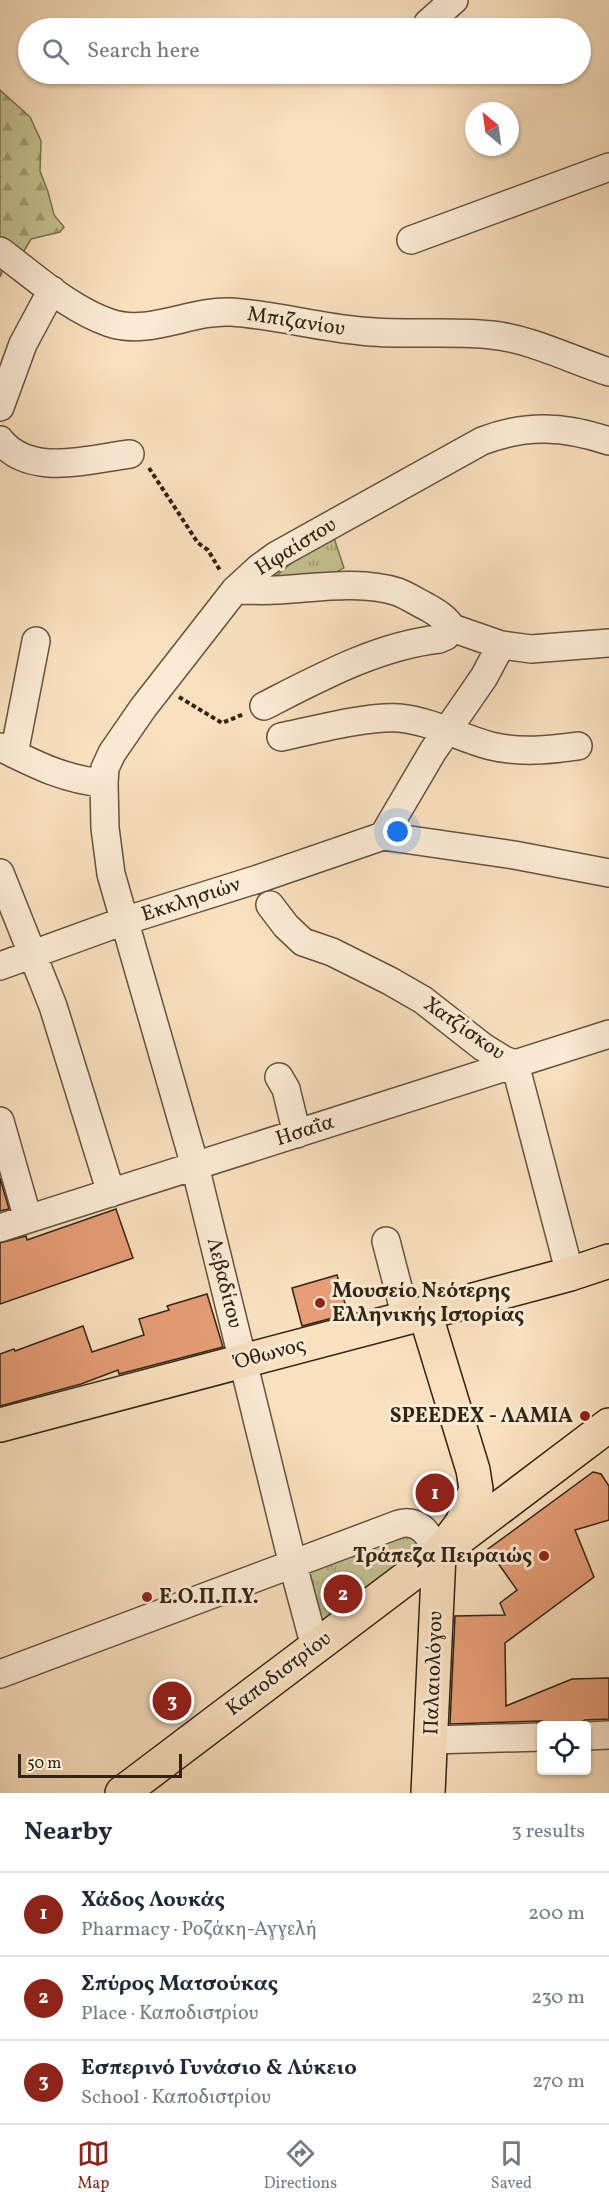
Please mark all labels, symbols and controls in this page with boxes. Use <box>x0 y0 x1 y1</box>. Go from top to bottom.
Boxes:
search box <box>18 18 591 84</box>
icon: search <box>39 35 72 68</box>
text: Search here <box>87 36 200 67</box>
north arrow <box>465 102 519 156</box>
street label: Μπιζανίου <box>245 300 347 344</box>
street label: Ηφαίστου <box>250 511 342 583</box>
your location <box>383 817 412 846</box>
street label: Εκκλησιών <box>138 870 244 930</box>
street label: Χατζίσκου <box>417 990 511 1068</box>
street label: Ησαΐα <box>272 1108 338 1154</box>
street label: Λεβαδίτου <box>199 1235 249 1331</box>
place label: Μουσείο Νεότερης Ελληνικής Ιστορίας <box>332 1277 524 1330</box>
marker: Μουσείο Νεότερης Ελληνικής Ιστορίας <box>313 1296 327 1310</box>
street label: Όθωνος <box>229 1331 309 1378</box>
place label: SPEEDEX - ΛΑΜΙΑ <box>390 1402 573 1431</box>
marker: SPEEDEX - ΛΑΜΙΑ <box>578 1409 592 1423</box>
pin: 1 <box>416 1470 454 1516</box>
place label: Τράπεζα Πειραιώς <box>353 1542 532 1571</box>
marker: Τράπεζα Πειραιώς <box>537 1549 551 1563</box>
pin: 2 <box>324 1572 362 1616</box>
place label: Ε.Ο.Π.Π.Υ. <box>159 1583 259 1612</box>
marker: Ε.Ο.Π.Π.Υ. <box>140 1590 154 1604</box>
street label: Παλαιολόγου <box>417 1610 451 1736</box>
street label: Καποδιστρίου <box>220 1625 338 1723</box>
pin: 3 <box>152 1678 192 1724</box>
map controls <box>537 1721 591 1775</box>
button: locate <box>537 1721 591 1775</box>
scale bar <box>18 1751 182 1778</box>
text: 50 m <box>27 1753 61 1775</box>
text: Nearby <box>24 1814 113 1850</box>
text: 3 results <box>511 1818 585 1846</box>
text: Χάδος Λουκάς <box>81 1885 225 1916</box>
text: 1 <box>39 1900 48 1928</box>
text: 200 m <box>528 1900 585 1928</box>
text: Pharmacy · Ροζάκη-Αγγελή <box>81 1916 317 1944</box>
text: Σπύρος Ματσούκας <box>81 1969 278 2000</box>
text: 2 <box>38 1984 49 2012</box>
text: 230 m <box>531 1984 585 2012</box>
text: Place · Καποδιστρίου <box>81 2000 258 2028</box>
text: Εσπερινό Γυνάσιο & Λύκειο <box>81 2053 357 2084</box>
text: 3 <box>38 2068 49 2096</box>
text: 270 m <box>532 2068 585 2096</box>
text: School · Καποδιστρίου <box>81 2084 271 2112</box>
tab: Map <box>77 2137 110 2195</box>
tab: Directions <box>264 2137 337 2195</box>
tab: Saved <box>491 2137 532 2195</box>

